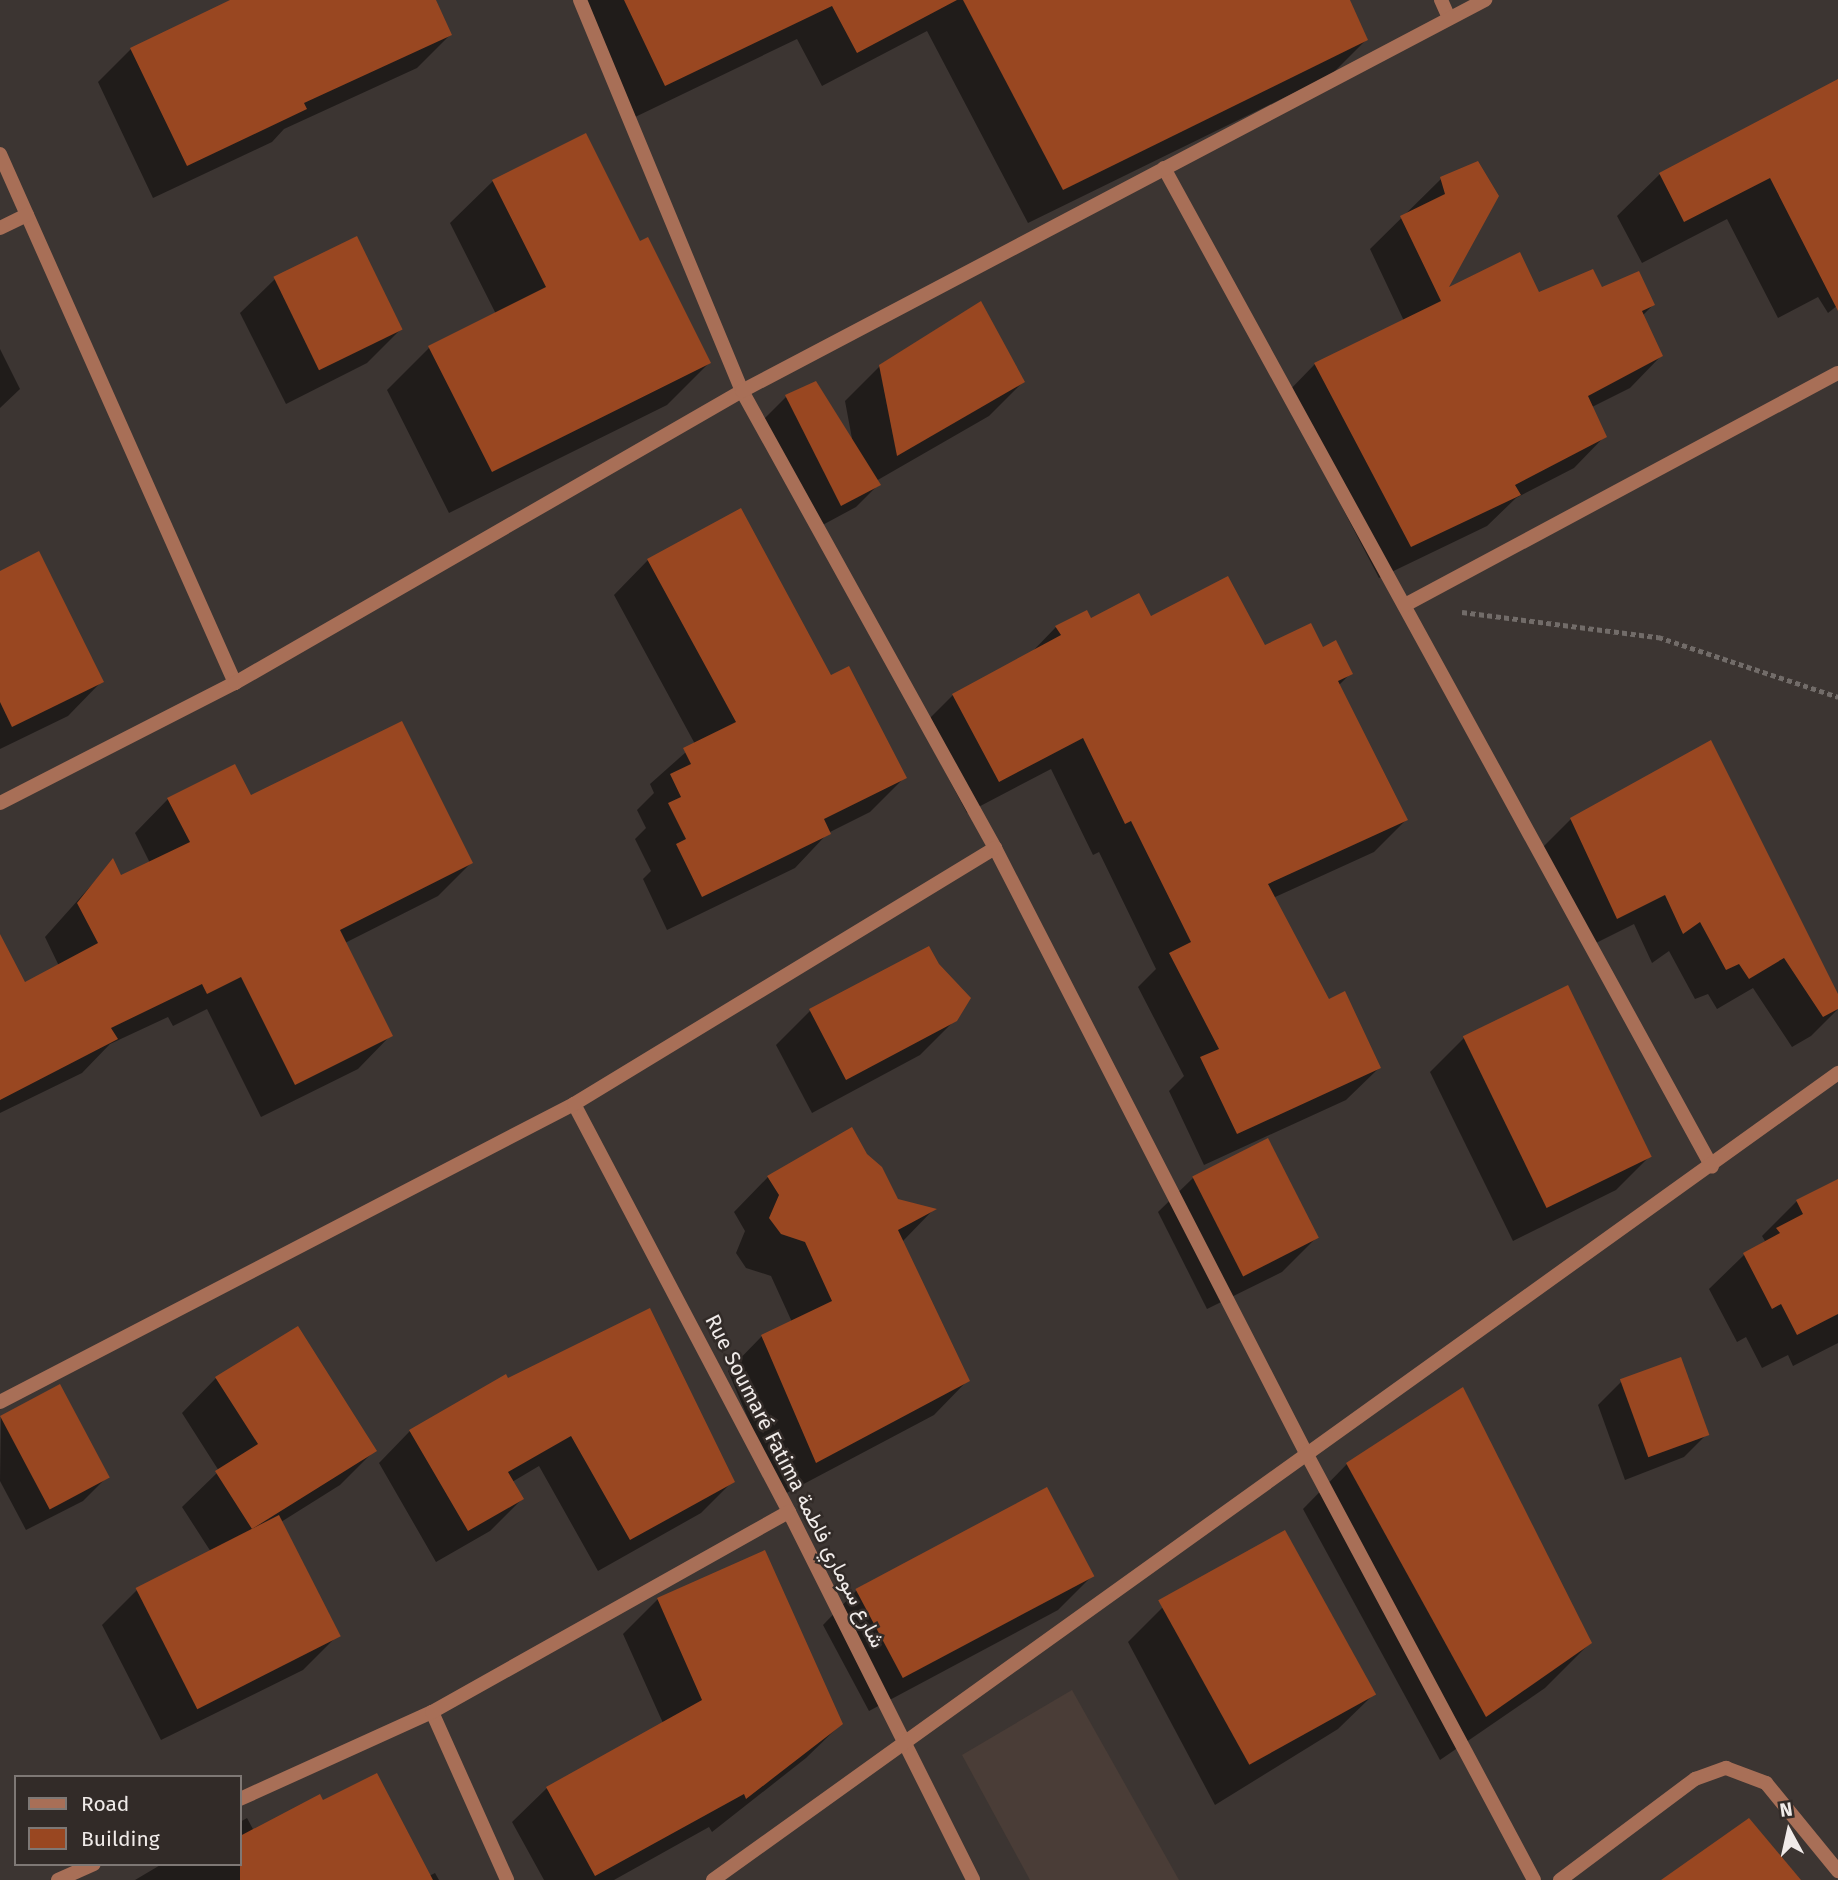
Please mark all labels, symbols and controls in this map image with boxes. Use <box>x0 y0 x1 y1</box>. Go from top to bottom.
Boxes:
street label: Rue Soumaré Fatima شارع سوماري فاطمة <box>700 1310 890 1652</box>
legend <box>14 1775 242 1866</box>
text: Road <box>81 1791 129 1817</box>
north arrow <box>1754 1796 1824 1866</box>
text: N <box>1778 1797 1794 1822</box>
text: Building <box>81 1826 160 1852</box>

